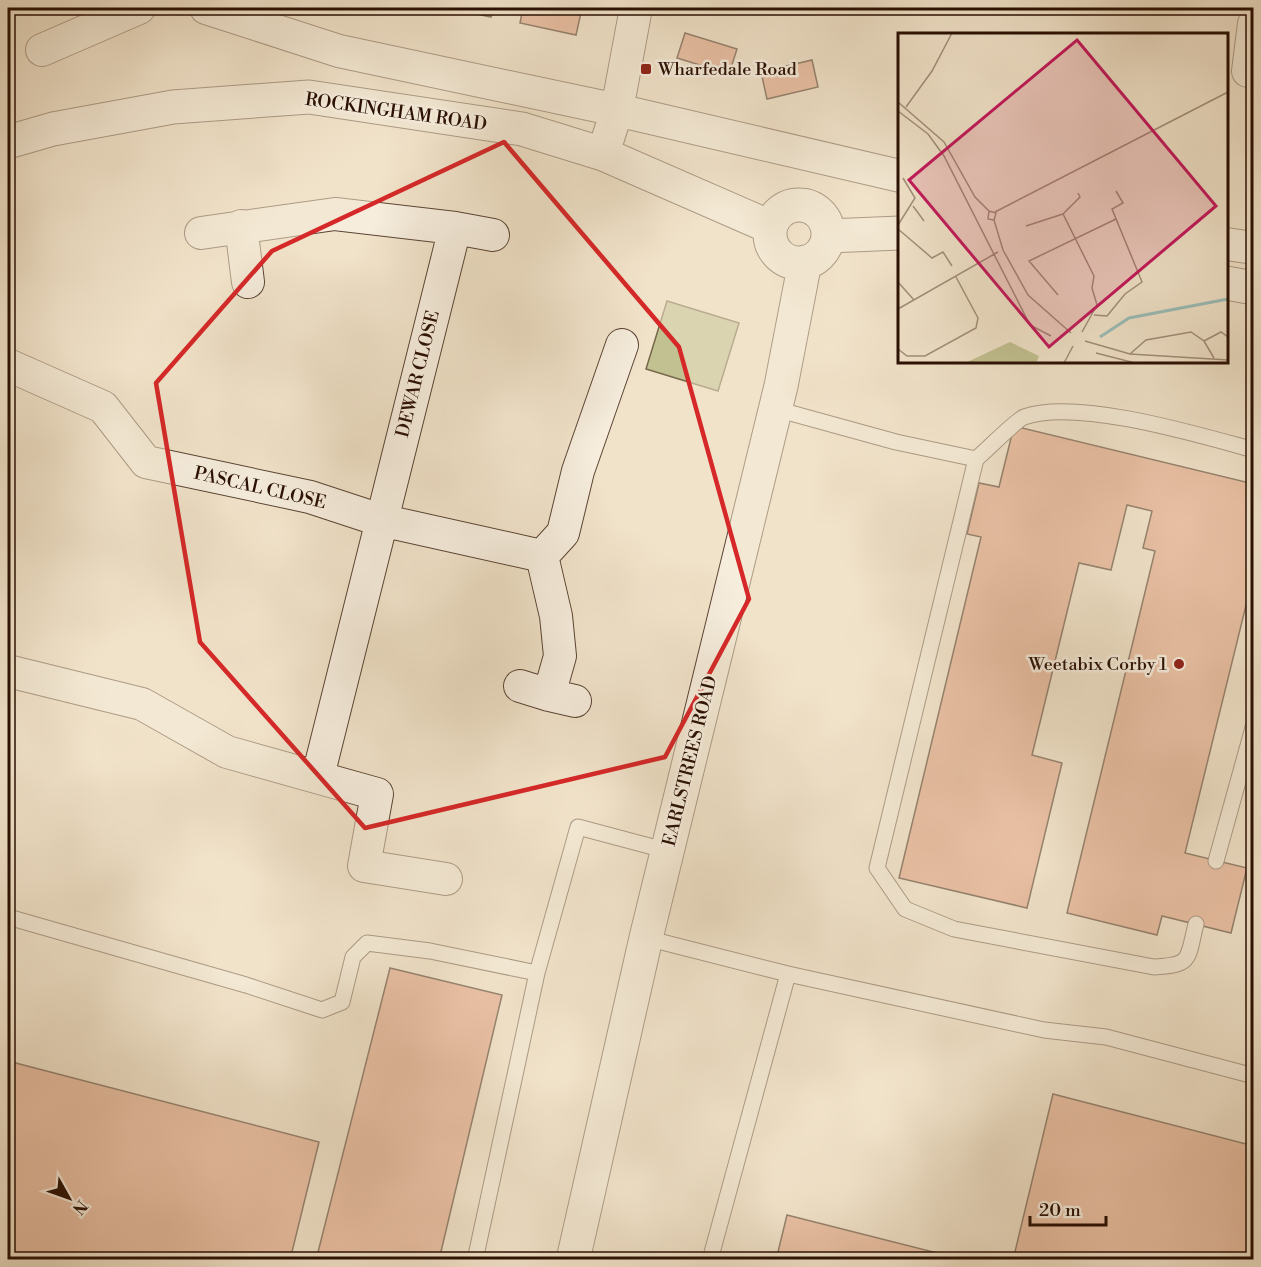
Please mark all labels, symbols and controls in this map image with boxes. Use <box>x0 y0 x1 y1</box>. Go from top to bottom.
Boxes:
inset map <box>898 33 1228 363</box>
place label: Wharfedale Road <box>657 58 798 81</box>
marker: Wharfedale Road <box>639 62 653 76</box>
street label: ROCKINGHAM ROAD <box>304 88 488 136</box>
street label: DEWAR CLOSE <box>391 308 445 440</box>
street label: PASCAL CLOSE <box>192 462 328 514</box>
place label: Weetabix Corby 1 <box>1027 653 1167 676</box>
marker: Weetabix Corby 1 <box>1172 657 1186 671</box>
street label: EARLSTREES ROAD <box>658 673 722 849</box>
north arrow <box>39 1168 99 1228</box>
scale bar <box>1030 1189 1106 1227</box>
text: N <box>68 1196 91 1219</box>
text: 20 m <box>1039 1199 1081 1222</box>

